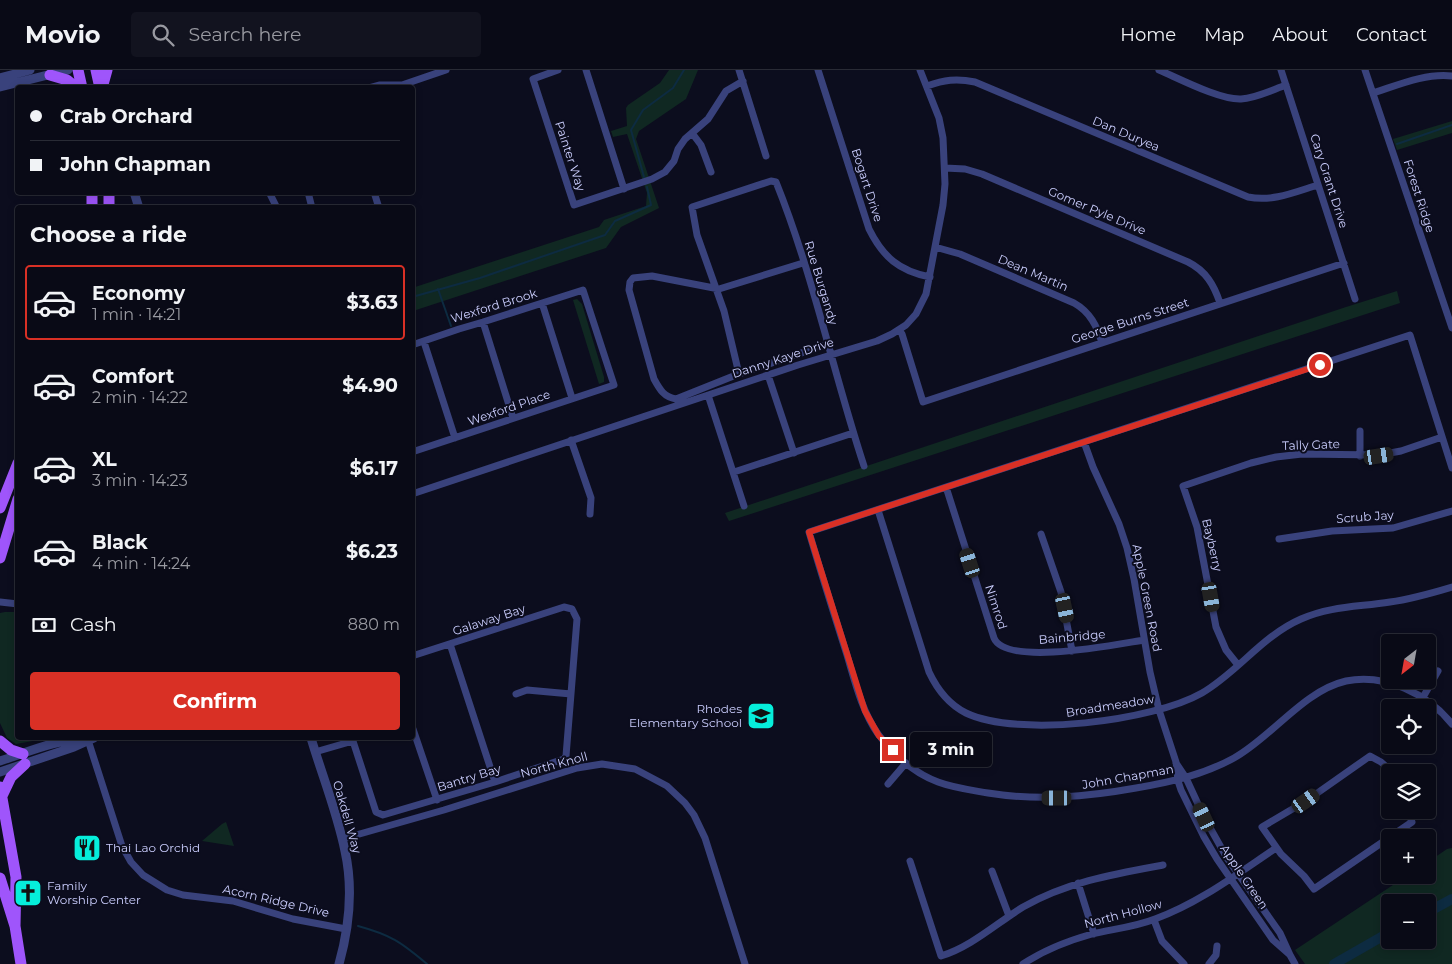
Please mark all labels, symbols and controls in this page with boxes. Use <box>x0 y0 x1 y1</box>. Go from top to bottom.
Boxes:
search box <box>131 12 481 57</box>
text: Movio <box>25 20 101 49</box>
icon: search <box>149 21 177 49</box>
text: Search here <box>189 23 302 46</box>
text: Home <box>1120 24 1176 46</box>
text: Map <box>1204 24 1244 46</box>
text: About <box>1272 24 1328 46</box>
text: Contact <box>1356 24 1427 46</box>
text: Crab Orchard <box>60 105 193 128</box>
street label: Dan Duryea <box>1090 113 1162 154</box>
street label: Painter Way <box>552 119 589 193</box>
street label: Cary Grant Drive <box>1307 132 1352 230</box>
street label: Bogart Drive <box>849 146 886 223</box>
text: John Chapman <box>60 153 211 176</box>
street label: Forest Ridge <box>1401 157 1438 234</box>
street label: Gomer Pyle Drive <box>1046 183 1148 238</box>
text: Choose a ride <box>30 221 187 248</box>
street label: Rue Burgandy <box>802 239 841 327</box>
street label: Dean Martin <box>996 251 1071 294</box>
icon: car <box>32 280 77 325</box>
text: Economy <box>92 282 185 305</box>
street label: Wexford Brook <box>449 285 540 326</box>
text: $3.63 <box>347 291 398 314</box>
street label: George Burns Street <box>1069 294 1191 347</box>
text: 1 min · 14:21 <box>92 305 181 324</box>
street label: Danny Kaye Drive <box>730 334 836 381</box>
route start <box>1309 354 1331 376</box>
icon: car <box>32 363 77 408</box>
text: Comfort <box>92 365 174 388</box>
text: $4.90 <box>342 374 398 397</box>
street label: Wexford Place <box>466 386 552 429</box>
text: 2 min · 14:22 <box>92 388 188 407</box>
street label: Tally Gate <box>1282 436 1340 453</box>
icon: car <box>32 446 77 491</box>
car <box>1363 446 1394 466</box>
text: XL <box>92 448 117 471</box>
text: $6.17 <box>350 457 398 480</box>
text: 3 min · 14:23 <box>92 471 188 490</box>
street label: Scrub Jay <box>1336 507 1395 526</box>
street label: Bayberry <box>1199 517 1226 573</box>
icon: car <box>32 529 77 574</box>
text: Black <box>92 531 148 554</box>
text: $6.23 <box>346 540 398 563</box>
street label: Apple Green Road <box>1130 543 1165 653</box>
car <box>958 546 981 580</box>
text: 4 min · 14:24 <box>92 554 190 573</box>
car <box>1201 581 1220 613</box>
street label: Nimrod <box>982 583 1011 631</box>
car <box>1054 592 1075 624</box>
street label: Galaway Bay <box>450 601 528 638</box>
icon: cash <box>30 611 58 639</box>
text: Cash <box>70 613 117 636</box>
text: 880 m <box>348 615 400 634</box>
street label: Bainbridge <box>1038 626 1106 647</box>
north arrow <box>1381 634 1436 689</box>
map controls <box>1381 634 1436 949</box>
button: Confirm <box>30 672 400 730</box>
street label: Broadmeadow <box>1065 691 1156 720</box>
button: locate <box>1381 699 1436 754</box>
place label: Rhodes Elementary School <box>629 701 742 730</box>
school or university icon: Rhodes Elementary School <box>746 701 776 731</box>
callout: 3 min <box>910 732 993 768</box>
route end <box>882 739 904 761</box>
text: 3 min <box>928 740 974 759</box>
street label: North Knoll <box>519 748 589 781</box>
street label: Bantry Bay <box>435 761 503 794</box>
street label: John Chapman <box>1080 761 1175 792</box>
button: layers <box>1381 764 1436 819</box>
street label: Oakdell Way <box>330 779 365 855</box>
car <box>1289 786 1322 816</box>
car <box>1042 791 1072 806</box>
car <box>1190 800 1217 834</box>
button: + <box>1381 829 1436 884</box>
restaurant icon: Thai Lao Orchid <box>72 833 102 863</box>
place label: Thai Lao Orchid <box>106 840 200 855</box>
street label: Apple Green <box>1217 841 1272 912</box>
church icon: Family Worship Center <box>13 878 43 908</box>
place label: Family Worship Center <box>47 878 141 907</box>
street label: Acorn Ridge Drive <box>221 881 331 920</box>
button: − <box>1381 894 1436 949</box>
street label: North Hollow <box>1082 896 1164 931</box>

